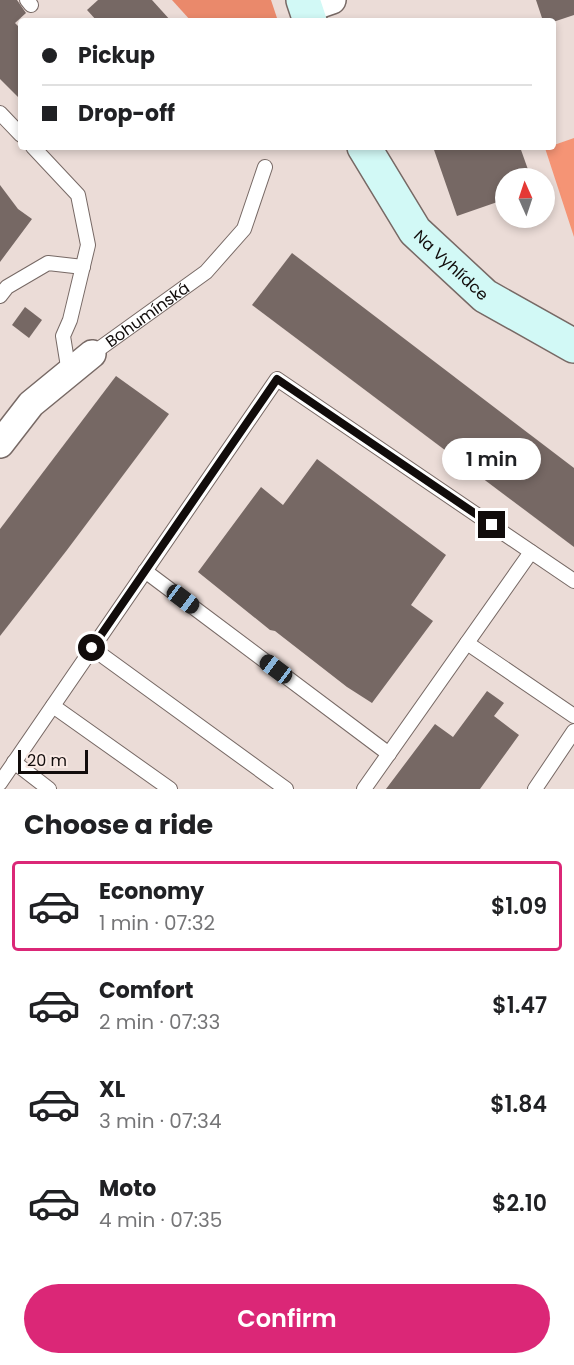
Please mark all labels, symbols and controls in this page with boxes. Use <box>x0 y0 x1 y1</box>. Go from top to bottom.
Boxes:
text: Pickup <box>78 40 155 71</box>
text: Drop-off <box>78 98 175 129</box>
north arrow <box>495 168 555 228</box>
map controls <box>495 168 555 228</box>
street label: Na Vyhlídce <box>409 224 494 306</box>
street label: Bohumínská <box>100 276 194 352</box>
callout: 1 min <box>442 438 542 480</box>
text: 1 min <box>466 445 517 473</box>
route end <box>478 511 505 538</box>
car <box>163 581 203 617</box>
route start <box>78 634 105 661</box>
car <box>256 651 296 687</box>
scale bar <box>18 747 88 774</box>
text: 20 m <box>27 749 67 772</box>
text: Choose a ride <box>24 806 213 843</box>
text: Economy <box>99 876 204 907</box>
icon: car <box>27 879 81 933</box>
text: $1.09 <box>491 891 547 922</box>
text: 1 min · 07:32 <box>99 909 215 937</box>
text: Comfort <box>99 975 193 1006</box>
icon: car <box>27 978 81 1032</box>
text: $1.47 <box>492 990 547 1021</box>
text: 2 min · 07:33 <box>99 1008 220 1036</box>
text: XL <box>99 1074 125 1105</box>
icon: car <box>27 1077 81 1131</box>
text: $1.84 <box>490 1089 547 1120</box>
text: 3 min · 07:34 <box>99 1107 221 1135</box>
text: Moto <box>99 1173 156 1204</box>
icon: car <box>27 1176 81 1230</box>
text: $2.10 <box>492 1188 547 1219</box>
text: 4 min · 07:35 <box>99 1206 222 1234</box>
button: Confirm <box>24 1284 550 1353</box>

